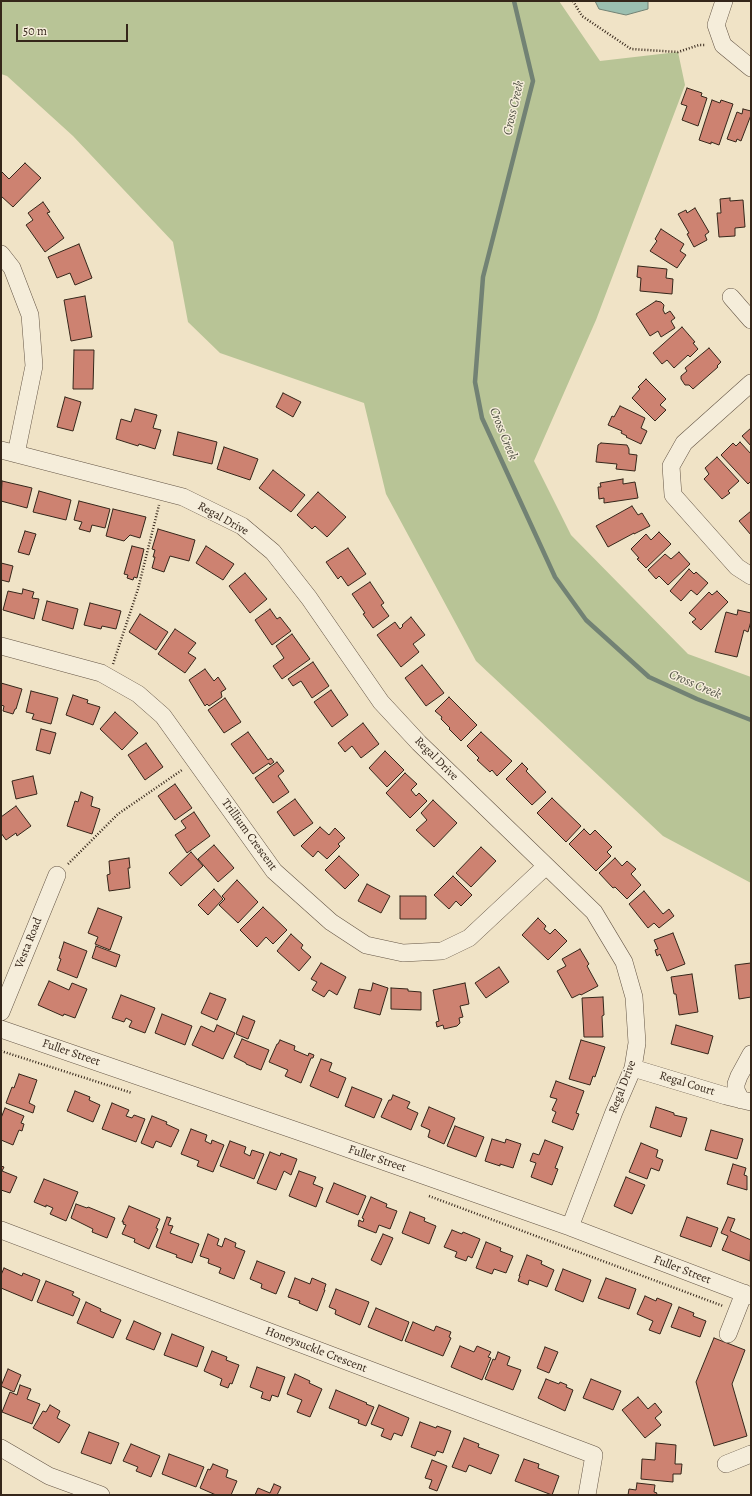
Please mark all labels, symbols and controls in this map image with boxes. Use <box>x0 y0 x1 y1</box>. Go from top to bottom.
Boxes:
scale bar <box>18 16 130 42</box>
text: 50 m <box>23 23 47 39</box>
water label: Cross Creek <box>500 79 528 137</box>
water label: Cross Creek <box>485 405 521 463</box>
street label: Regal Drive <box>195 499 251 539</box>
water label: Cross Creek <box>667 667 723 703</box>
street label: Regal Drive <box>411 734 461 784</box>
street label: Trillium Crescent <box>218 796 280 874</box>
street label: Vesta Road <box>12 915 46 971</box>
street label: Fuller Street <box>40 1036 102 1070</box>
street label: Regal Drive <box>606 1058 640 1116</box>
street label: Regal Court <box>658 1069 716 1099</box>
street label: Fuller Street <box>346 1142 408 1176</box>
street label: Fuller Street <box>651 1252 713 1288</box>
street label: Honeysuckle Crescent <box>263 1324 369 1376</box>

